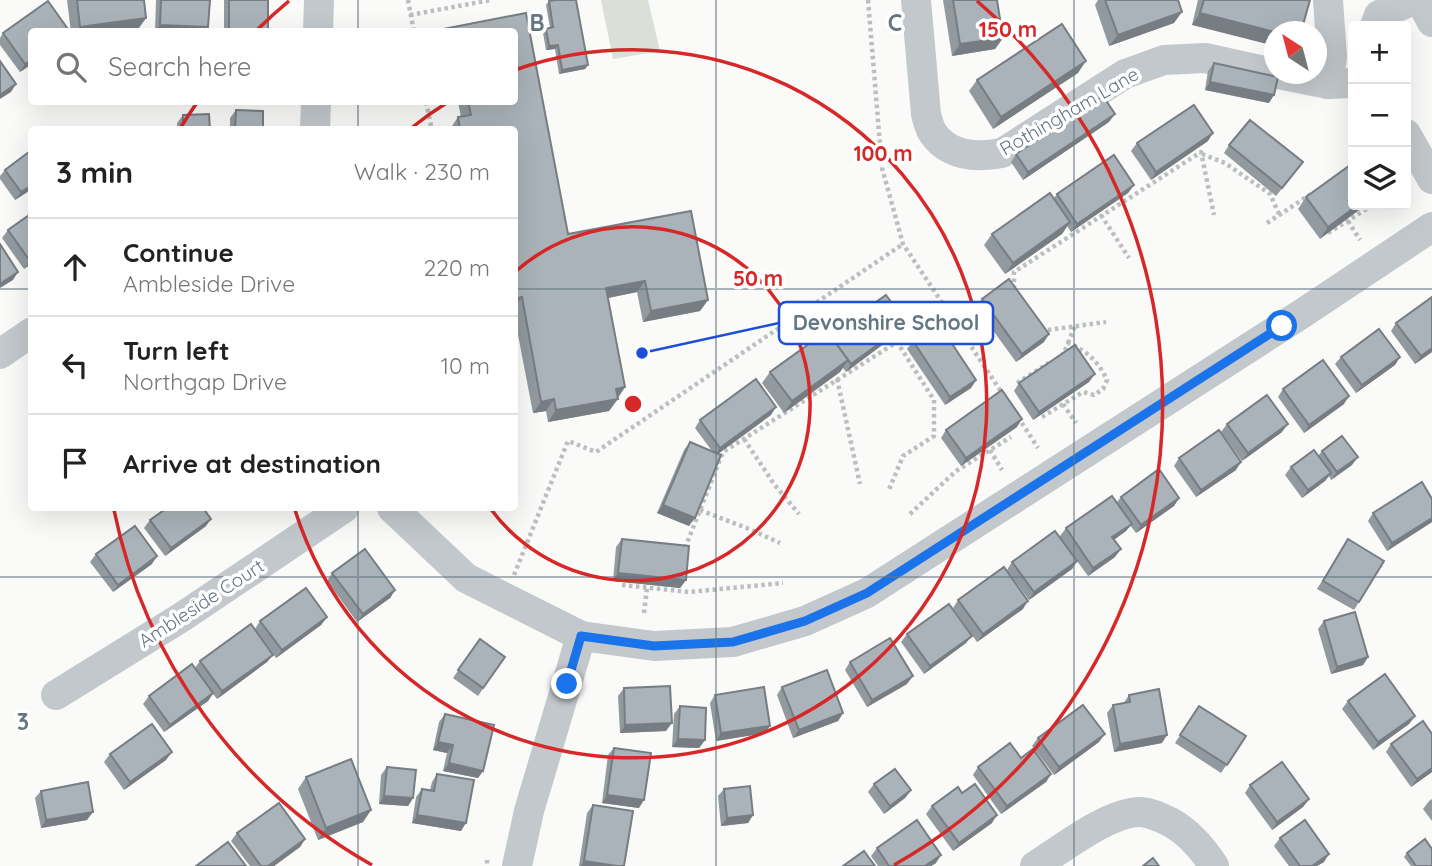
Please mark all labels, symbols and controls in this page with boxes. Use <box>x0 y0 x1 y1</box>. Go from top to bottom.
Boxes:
text: B <box>529 8 545 37</box>
text: C <box>888 8 902 37</box>
text: 150 m <box>979 16 1037 42</box>
north arrow <box>1264 21 1327 84</box>
map controls <box>1348 21 1411 210</box>
button: + <box>1348 21 1411 84</box>
search box <box>28 28 518 105</box>
icon: search <box>52 48 90 86</box>
text: Search here <box>108 50 252 83</box>
street label: Rothingham Lane <box>995 62 1143 160</box>
button: − <box>1348 84 1411 147</box>
text: 100 m <box>853 140 913 166</box>
button: layers <box>1348 147 1411 210</box>
text: 3 min <box>56 153 133 191</box>
text: Walk · 230 m <box>354 157 490 186</box>
text: Continue <box>123 236 234 269</box>
icon: ahead <box>56 248 94 286</box>
text: 220 m <box>424 253 490 282</box>
text: 50 m <box>733 265 783 291</box>
text: Ambleside Drive <box>123 269 295 298</box>
callout: Devonshire School <box>779 302 993 344</box>
text: Devonshire School <box>793 309 979 335</box>
route start <box>1266 310 1297 341</box>
text: Turn left <box>123 334 230 367</box>
icon: left <box>56 346 94 384</box>
text: 10 m <box>441 351 490 380</box>
text: Northgap Drive <box>123 367 287 396</box>
centre of rings <box>621 392 645 416</box>
icon: arrive <box>56 444 94 482</box>
text: Arrive at destination <box>123 447 381 480</box>
street label: Ambleside Court <box>134 553 268 653</box>
route end <box>551 668 582 699</box>
text: 3 <box>17 707 29 736</box>

